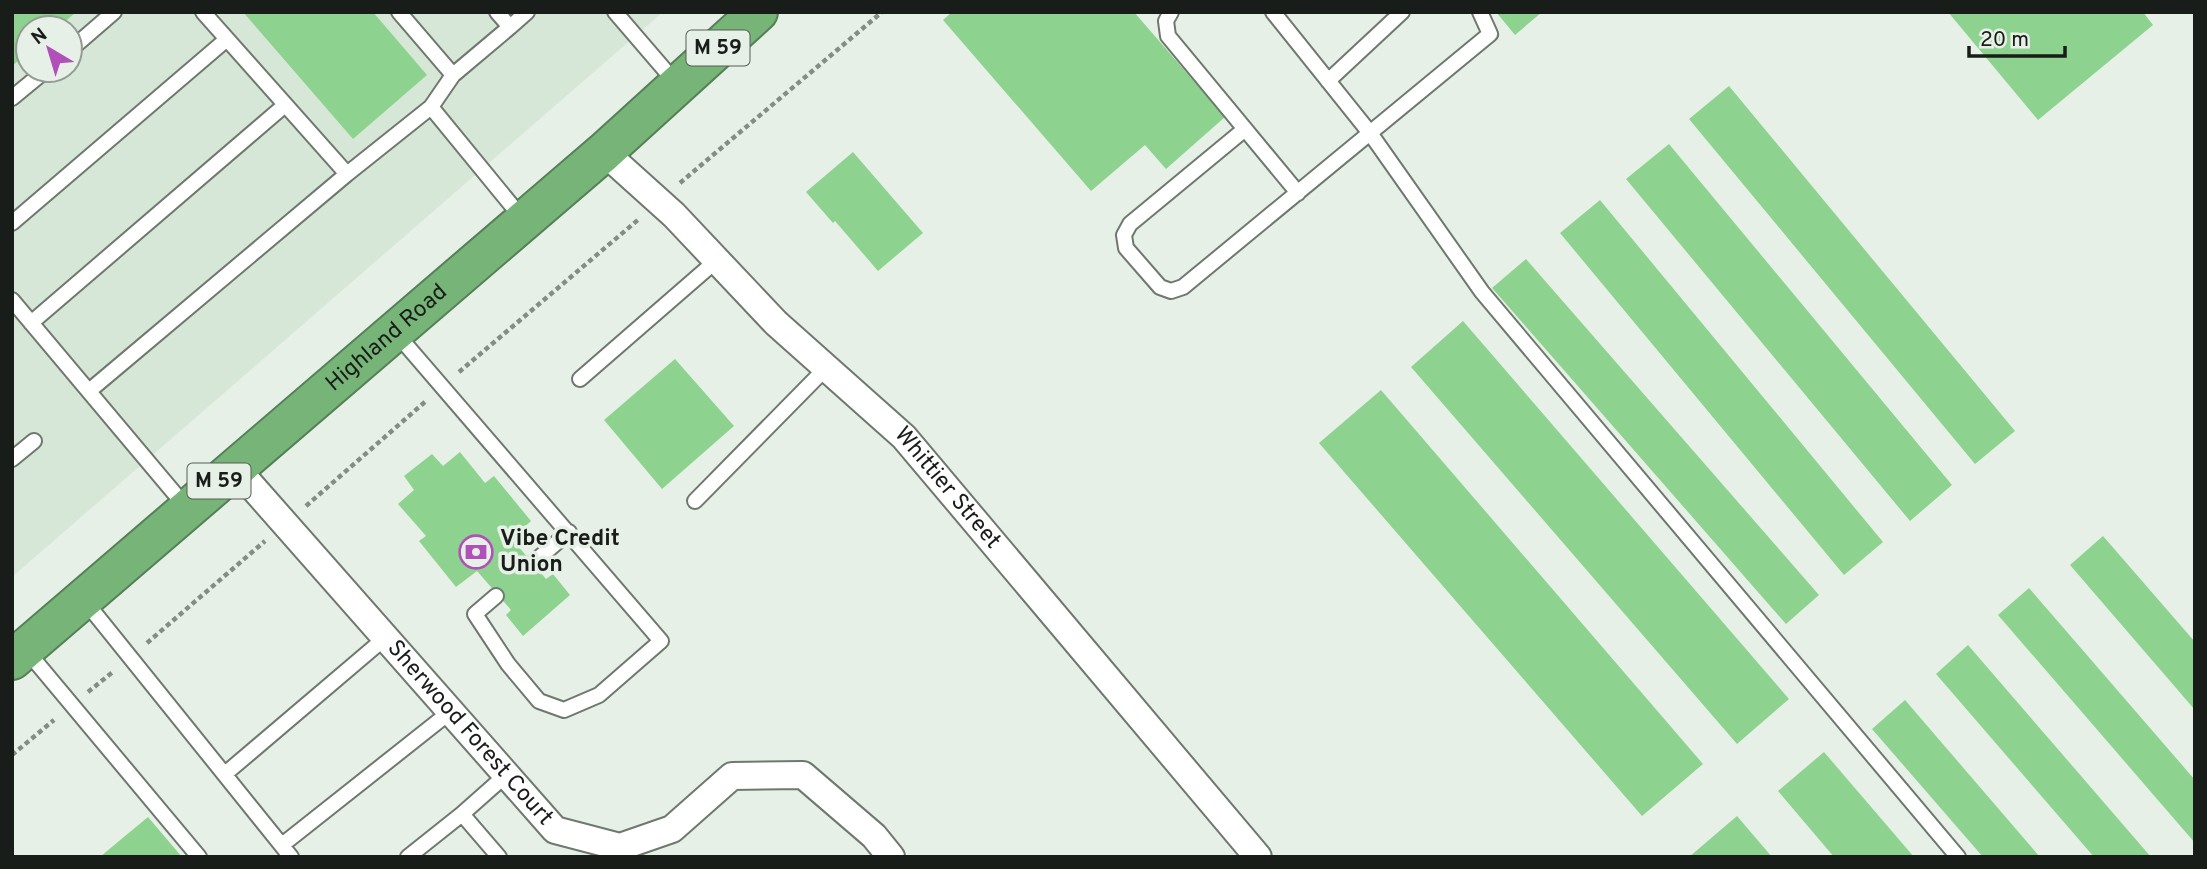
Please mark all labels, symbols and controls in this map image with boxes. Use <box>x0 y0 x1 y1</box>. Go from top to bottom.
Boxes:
north arrow <box>14 14 84 84</box>
scale bar <box>1969 14 2065 58</box>
text: N <box>27 24 53 51</box>
text: 20 m <box>1980 27 2029 54</box>
road number: M 59 <box>686 30 750 66</box>
street label: Highland Road <box>320 278 454 399</box>
street label: Whittier Street <box>887 421 1007 555</box>
road number: M 59 <box>188 463 250 498</box>
place label: Vibe Credit Union <box>500 525 620 580</box>
bank icon: Vibe Credit Union <box>457 533 495 571</box>
street label: Sherwood Forest Court <box>380 635 559 832</box>

